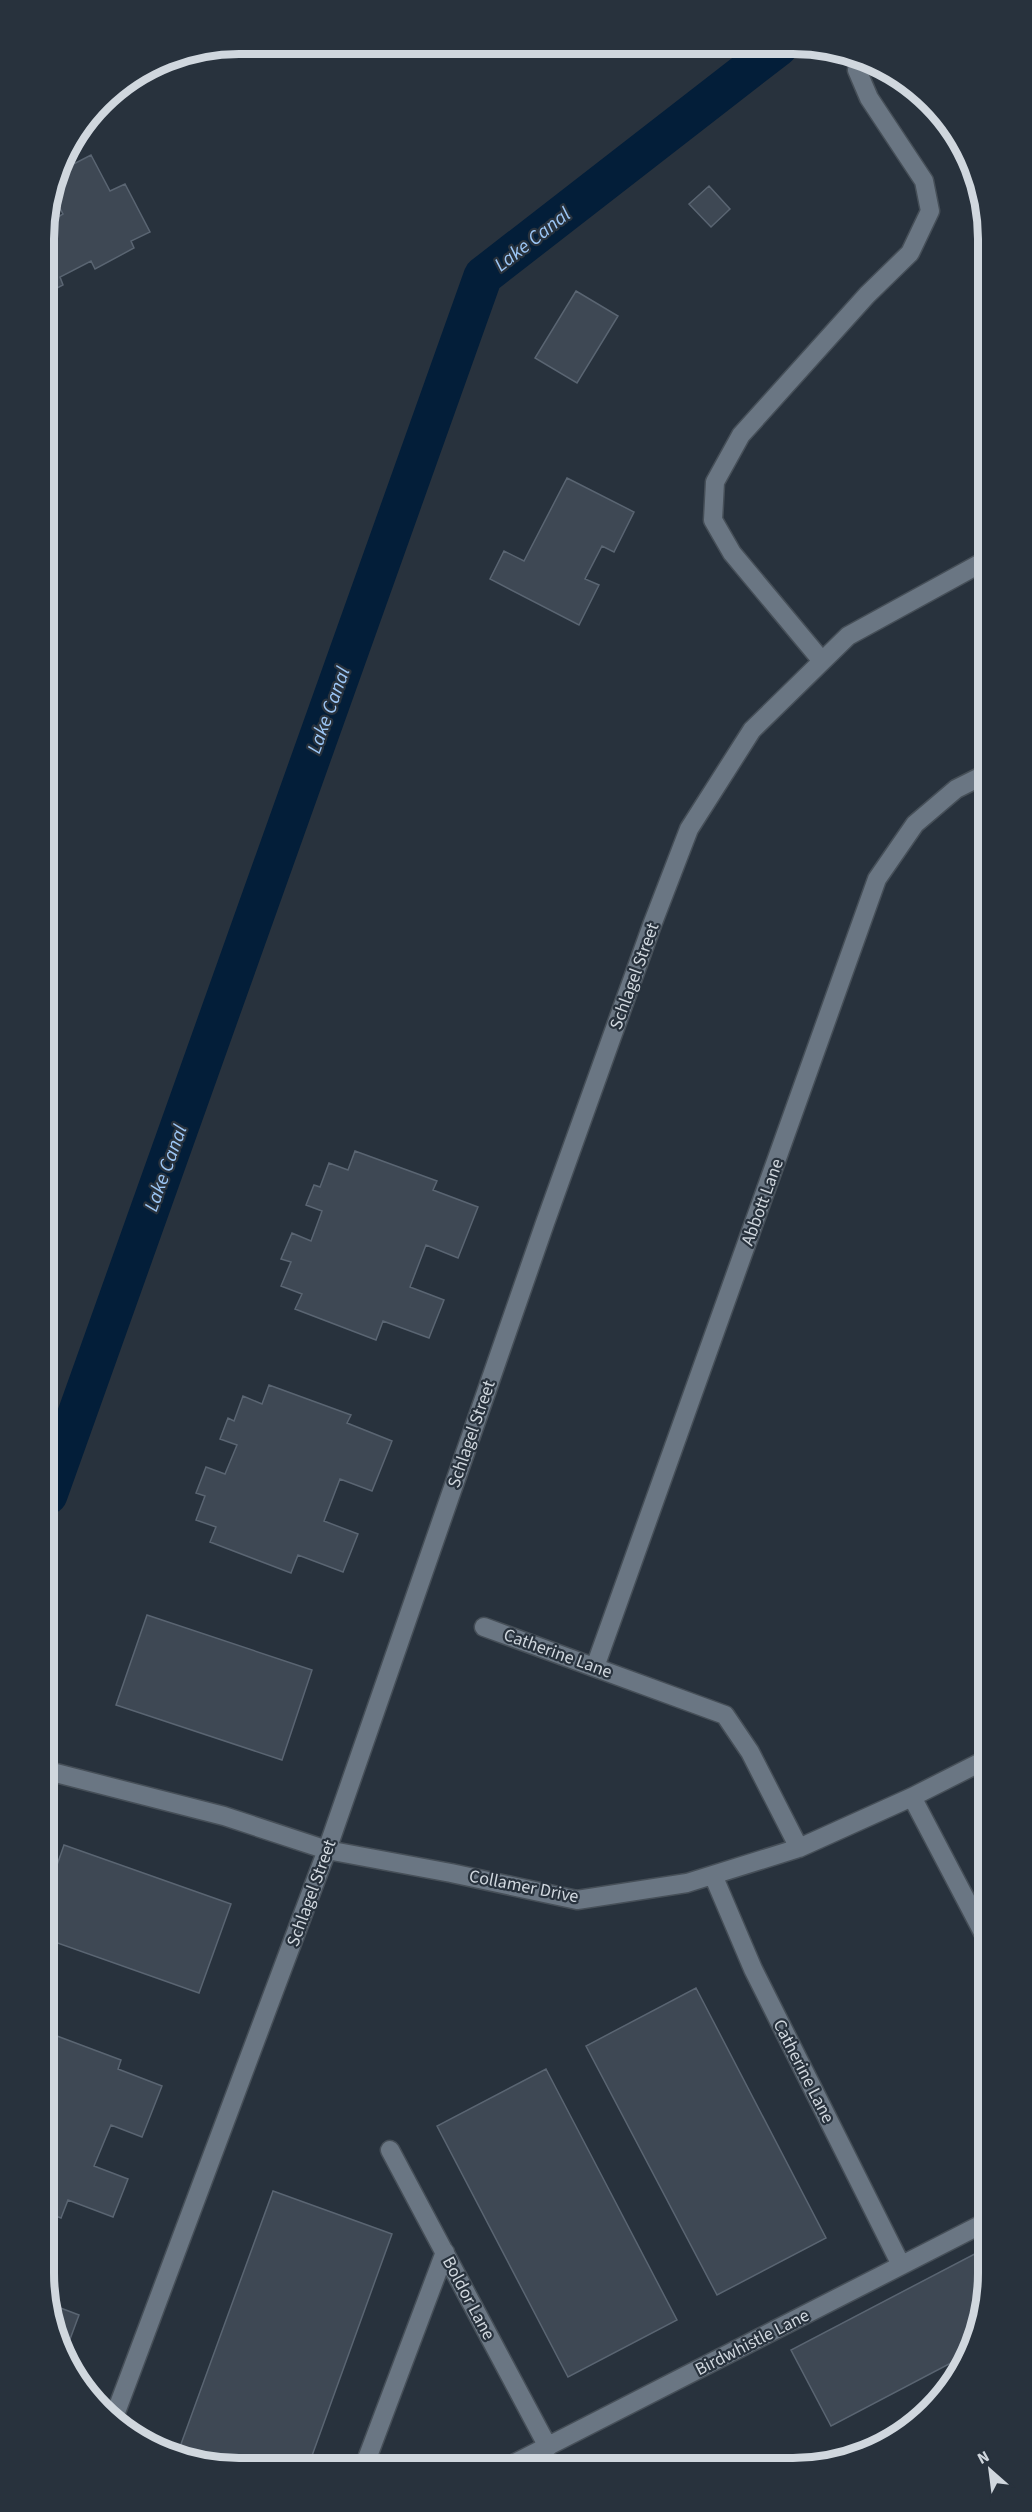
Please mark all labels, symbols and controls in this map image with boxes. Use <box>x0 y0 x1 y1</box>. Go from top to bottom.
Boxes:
water label: Lake Canal <box>488 201 577 279</box>
water label: Lake Canal <box>300 663 358 758</box>
street label: Schlagel Street <box>604 919 665 1033</box>
water label: Lake Canal <box>137 1121 195 1216</box>
street label: Abbott Lane <box>735 1155 790 1249</box>
street label: Schlagel Street <box>441 1377 502 1491</box>
street label: Catherine Lane <box>500 1622 616 1685</box>
street label: Schlagel Street <box>281 1836 342 1950</box>
street label: Collamer Drive <box>467 1864 581 1909</box>
street label: Catherine Lane <box>767 2015 840 2128</box>
street label: Boldor Lane <box>436 2252 501 2344</box>
street label: Birdwhistle Lane <box>691 2303 814 2382</box>
north arrow <box>960 2440 1020 2500</box>
text: N <box>974 2445 993 2470</box>

